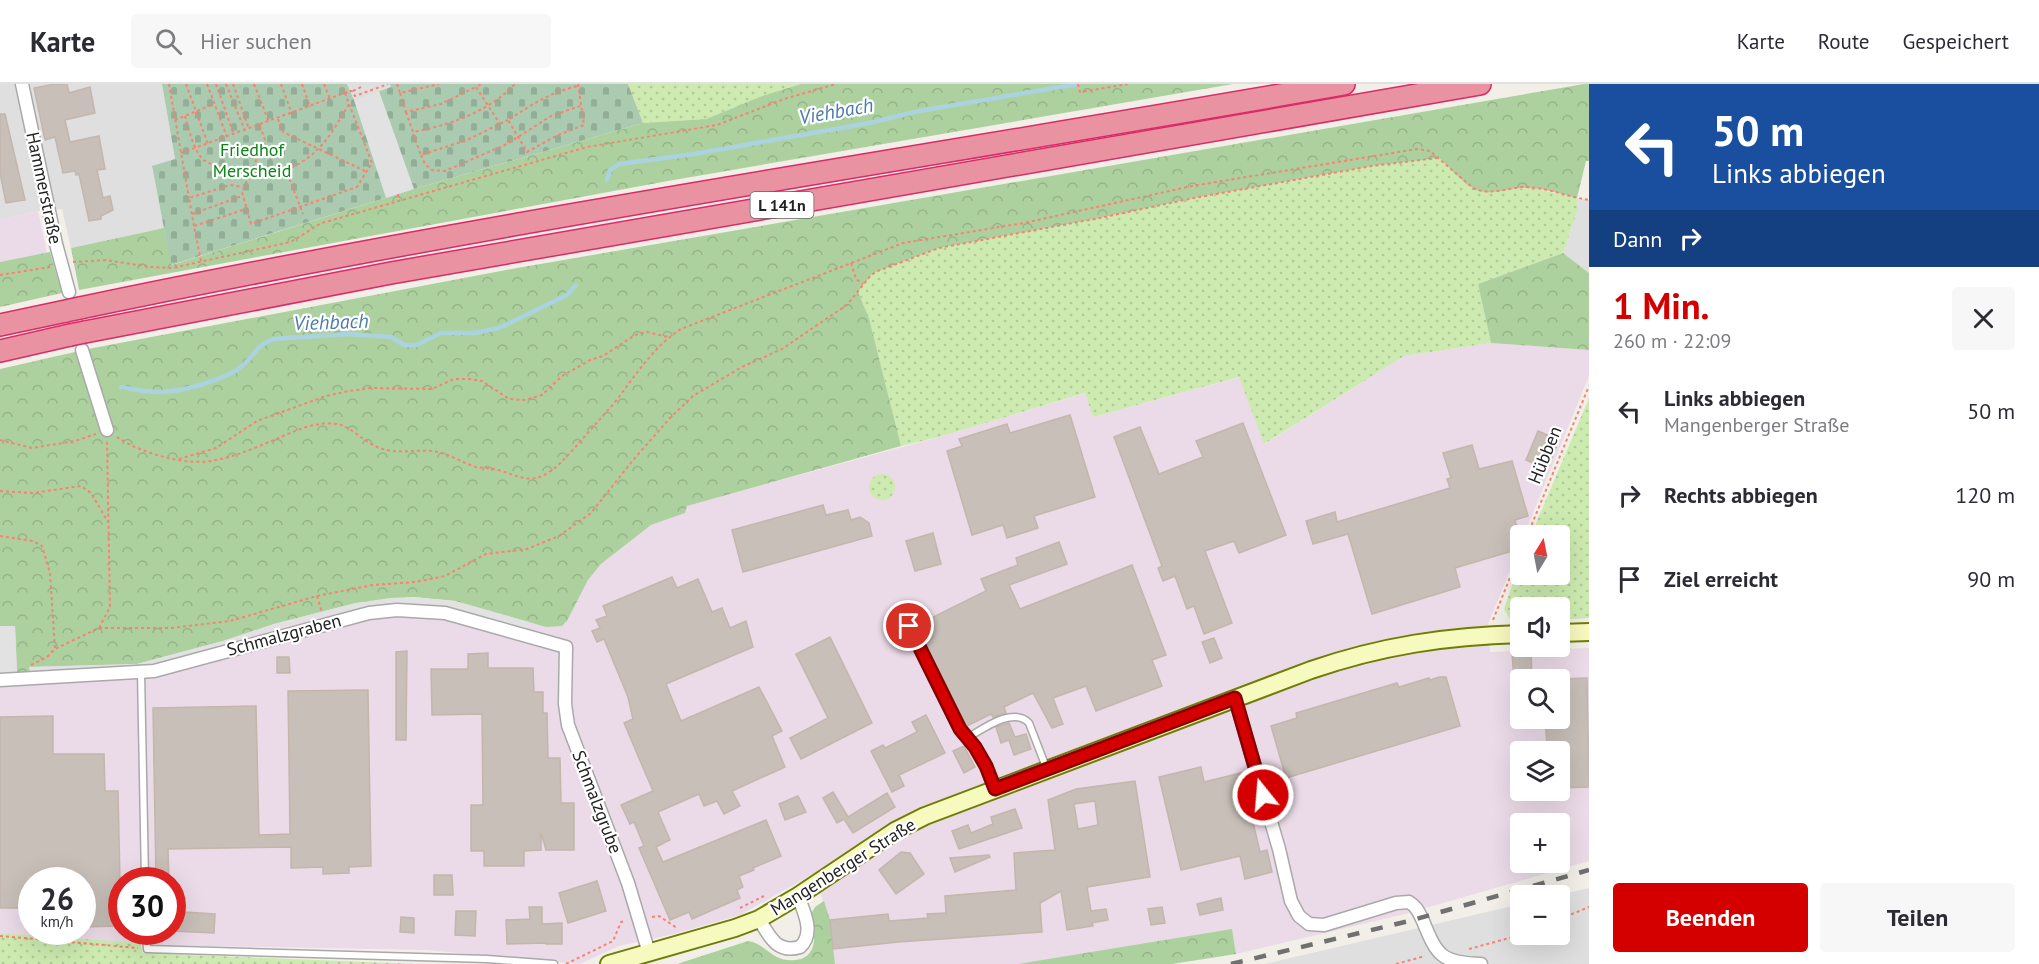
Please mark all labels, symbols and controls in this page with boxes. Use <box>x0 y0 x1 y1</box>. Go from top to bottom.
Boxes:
search box <box>131 14 551 68</box>
text: Karte <box>30 23 95 60</box>
icon: search <box>152 25 185 58</box>
text: Hier suchen <box>200 27 312 55</box>
text: Karte <box>1737 28 1785 55</box>
text: Route <box>1818 28 1869 55</box>
text: Gespeichert <box>1902 28 2009 55</box>
water label: Viehbach <box>797 92 875 130</box>
text: 50 m <box>1712 103 1804 158</box>
icon: left <box>1613 108 1691 186</box>
street label: Hammerstraße <box>21 130 68 246</box>
park label: Friedhof Merscheid <box>213 138 291 182</box>
text: Links abbiegen <box>1712 156 1886 190</box>
road number: L 141n <box>750 192 814 218</box>
icon: right <box>1674 222 1707 255</box>
text: Dann <box>1613 225 1662 253</box>
text: 1 Min. <box>1613 282 1709 329</box>
button: close <box>1952 287 2015 350</box>
water label: Viehbach <box>293 308 369 336</box>
text: 260 m · 22:09 <box>1613 328 1731 354</box>
text: Links abbiegen <box>1664 384 1805 412</box>
icon: left <box>1613 395 1646 428</box>
text: 50 m <box>1967 397 2015 425</box>
text: Mangenberger Straße <box>1664 412 1849 438</box>
street label: Hübben <box>1523 423 1566 487</box>
icon: right <box>1613 479 1646 512</box>
text: Rechts abbiegen <box>1664 481 1818 509</box>
text: 120 m <box>1955 481 2015 509</box>
north arrow <box>1510 525 1570 585</box>
map controls <box>1510 525 1570 945</box>
icon: arrive <box>1613 563 1646 596</box>
text: Ziel erreicht <box>1664 565 1778 593</box>
text: 90 m <box>1967 565 2015 593</box>
button: sound <box>1510 597 1570 657</box>
pin <box>883 600 934 651</box>
street label: Schmalzgraben <box>224 608 344 661</box>
icon: arrive <box>892 609 925 642</box>
button: search <box>1510 669 1570 729</box>
button: layers <box>1510 741 1570 801</box>
street label: Schmalzgrube <box>567 747 628 857</box>
position arrow <box>1231 763 1295 827</box>
street label: Mangenberger Straße <box>766 813 920 921</box>
button: + <box>1510 813 1570 873</box>
speed limit sign: 30 <box>108 867 186 945</box>
text: 26 <box>40 879 74 918</box>
button: Beenden <box>1613 883 1808 952</box>
button: Teilen <box>1820 883 2015 952</box>
button: − <box>1510 885 1570 945</box>
text: km/h <box>41 912 73 931</box>

